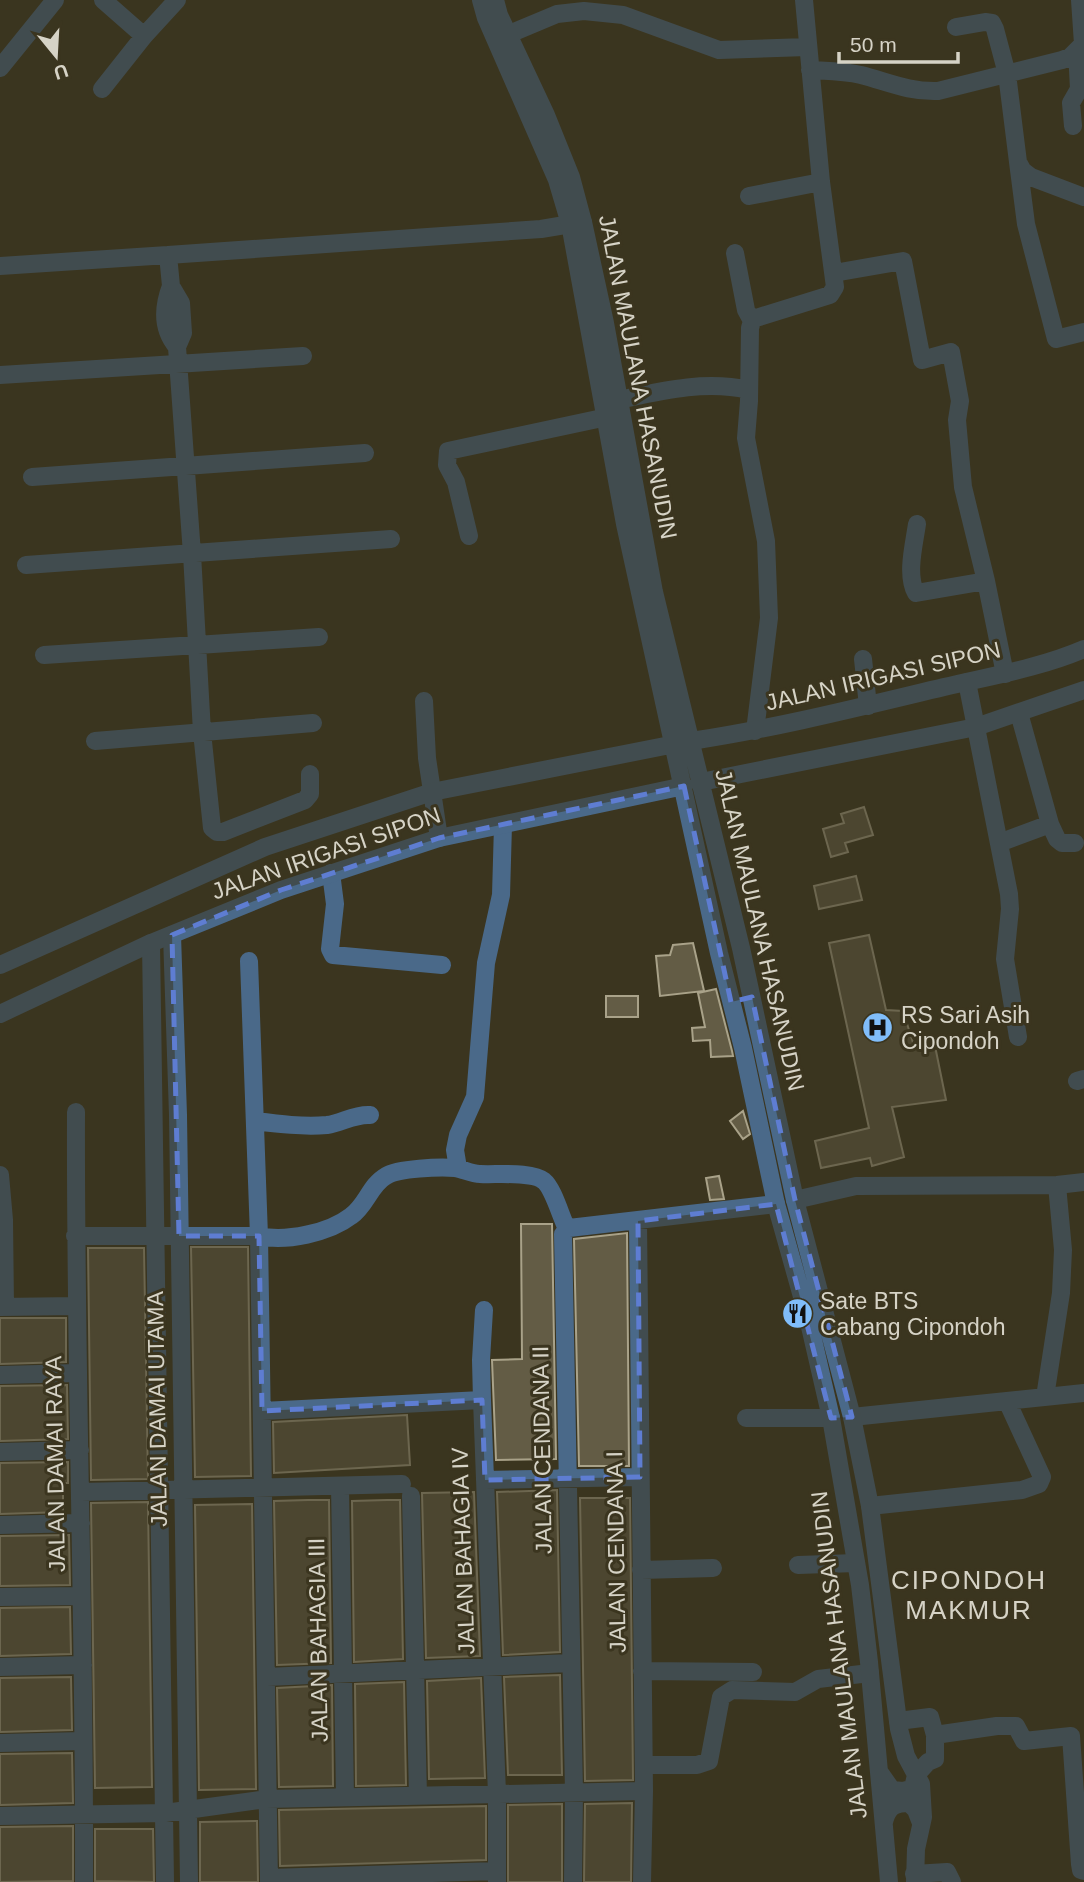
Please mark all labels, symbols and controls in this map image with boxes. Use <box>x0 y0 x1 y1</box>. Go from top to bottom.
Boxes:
north arrow <box>21 21 91 91</box>
scale bar <box>839 21 958 65</box>
text: 50 m <box>850 33 897 56</box>
text: U <box>51 60 71 84</box>
street label: JALAN MAULANA HASANUDIN <box>594 213 682 541</box>
street label: JALAN IRIGASI SIPON <box>763 636 1003 716</box>
street label: JALAN MAULANA HASANUDIN <box>710 766 810 1094</box>
street label: JALAN IRIGASI SIPON <box>208 802 444 904</box>
place label: RS Sari Asih Cipondoh <box>901 1002 1030 1054</box>
hospital icon: RS Sari Asih Cipondoh <box>861 1011 895 1045</box>
place label: Sate BTS Cabang Cipondoh <box>820 1288 1005 1340</box>
street label: JALAN DAMAI UTAMA <box>142 1290 172 1527</box>
restaurant icon: Sate BTS Cabang Cipondoh <box>780 1297 814 1331</box>
street label: JALAN CENDANA II <box>527 1346 557 1554</box>
street label: JALAN DAMAI RAYA <box>40 1355 70 1572</box>
street label: JALAN BAHAGIA IV <box>446 1446 480 1655</box>
street label: JALAN CENDANA I <box>601 1451 631 1653</box>
street label: JALAN MAULANA HASANUDIN <box>806 1490 872 1820</box>
street label: JALAN BAHAGIA III <box>303 1538 333 1742</box>
district label: CIPONDOH MAKMUR <box>891 1565 1047 1625</box>

